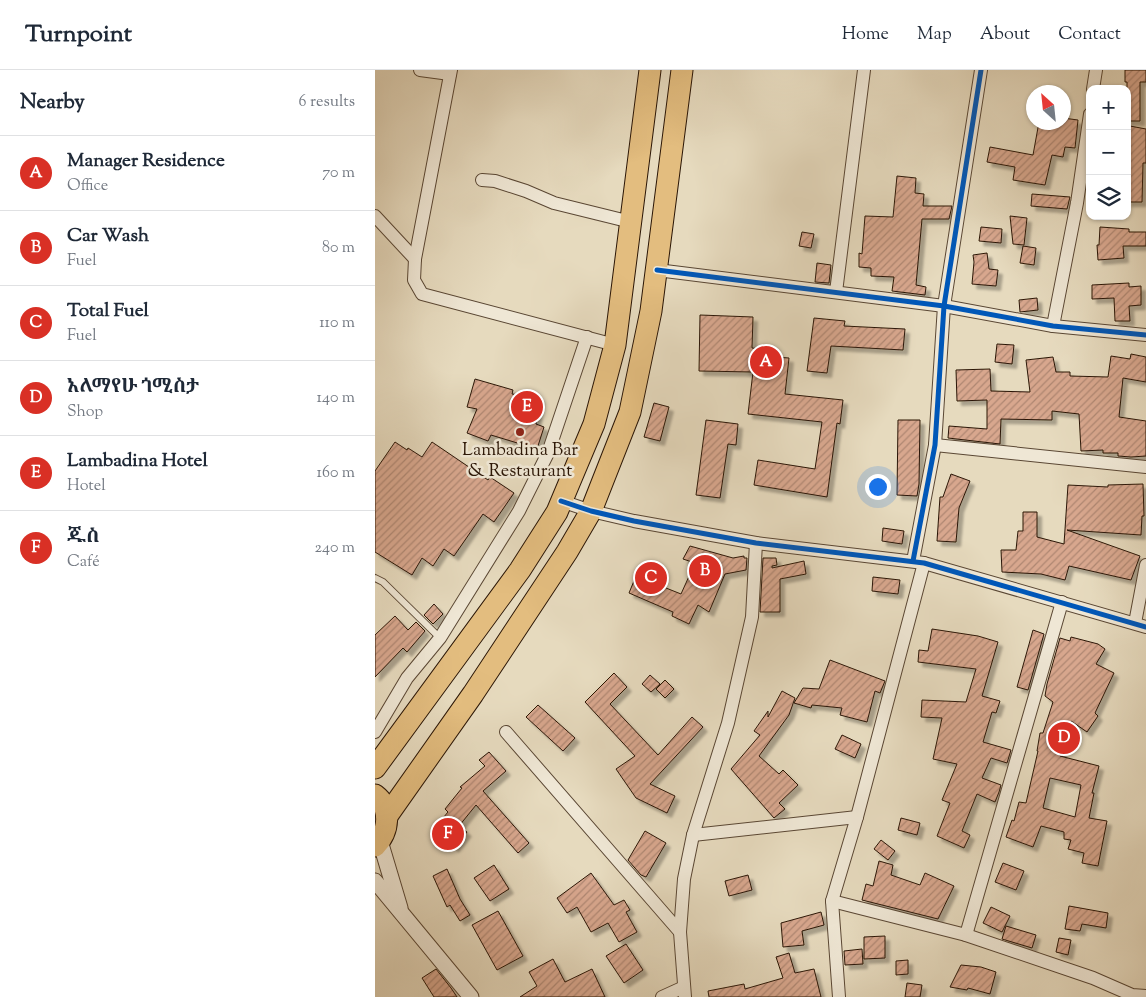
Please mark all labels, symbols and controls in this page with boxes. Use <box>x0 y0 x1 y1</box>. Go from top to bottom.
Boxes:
text: Turnpoint <box>25 18 132 52</box>
text: Home <box>842 22 889 48</box>
text: Map <box>917 22 952 48</box>
text: About <box>980 22 1030 48</box>
text: Contact <box>1058 22 1121 48</box>
north arrow <box>1026 85 1071 130</box>
map controls <box>1086 85 1131 220</box>
button: + <box>1086 85 1131 130</box>
text: Nearby <box>20 88 85 118</box>
text: 6 results <box>299 91 355 114</box>
button: − <box>1086 130 1131 175</box>
text: Manager Residence <box>67 148 225 175</box>
text: A <box>30 162 43 185</box>
text: 70 m <box>322 162 355 185</box>
text: Office <box>67 175 108 198</box>
button: layers <box>1086 175 1131 220</box>
text: Car Wash <box>67 223 149 250</box>
text: B <box>31 237 41 260</box>
text: 80 m <box>322 237 355 260</box>
text: Fuel <box>67 250 97 273</box>
text: Total Fuel <box>67 298 149 325</box>
text: C <box>30 312 42 335</box>
text: 110 m <box>319 312 355 335</box>
text: Fuel <box>67 325 97 348</box>
pin: A <box>750 343 782 381</box>
text: አለማየሁ ጎሚስታ <box>67 374 199 401</box>
text: D <box>30 387 42 410</box>
text: 140 m <box>317 387 355 410</box>
pin: E <box>511 388 543 426</box>
text: Shop <box>67 401 103 424</box>
marker: Lambadina Bar & Restaurant <box>514 426 526 438</box>
place label: Lambadina Bar & Restaurant <box>462 438 578 485</box>
text: Lambadina Hotel <box>67 448 208 475</box>
text: E <box>31 462 41 485</box>
text: 160 m <box>317 462 355 485</box>
your location <box>865 474 891 500</box>
text: Hotel <box>67 475 106 498</box>
text: ጁስ <box>67 524 99 551</box>
text: F <box>32 537 40 560</box>
text: 240 m <box>314 537 355 560</box>
text: Café <box>67 551 100 574</box>
pin: B <box>689 552 721 590</box>
pin: C <box>635 559 667 597</box>
pin: D <box>1048 719 1080 757</box>
pin: F <box>432 815 464 853</box>

